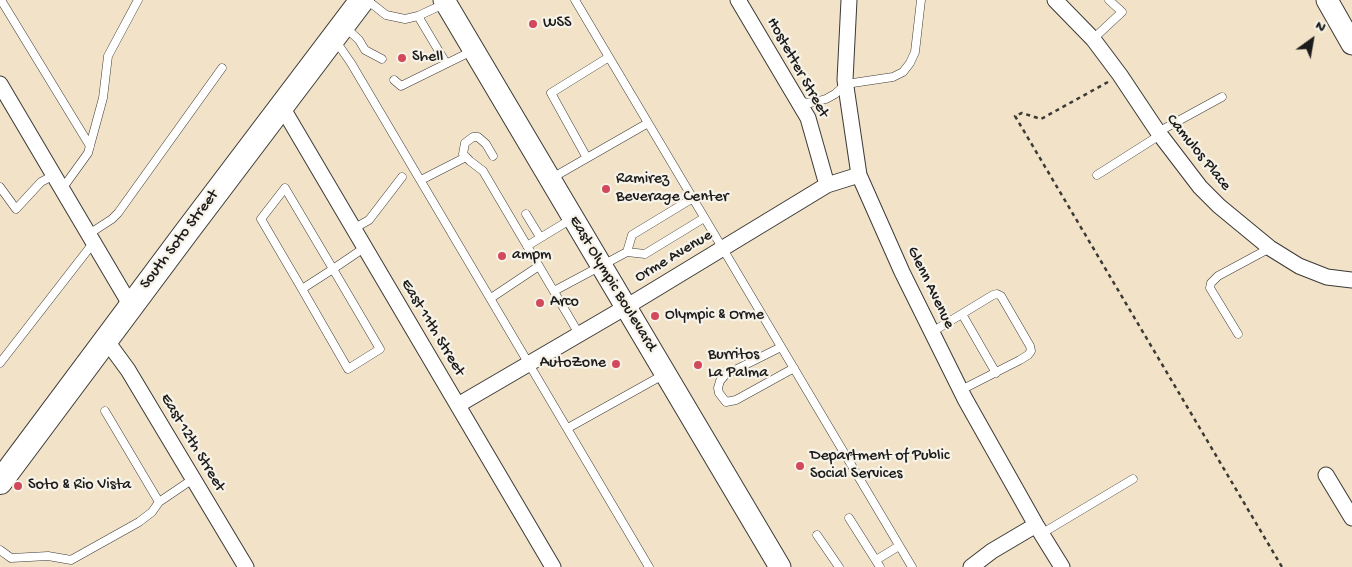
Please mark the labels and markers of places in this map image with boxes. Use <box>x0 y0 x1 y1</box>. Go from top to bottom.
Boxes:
place label: WSS <box>543 14 571 34</box>
marker: WSS <box>527 18 539 30</box>
place label: Shell <box>412 48 443 68</box>
marker: Shell <box>396 52 408 64</box>
place label: Ramirez Beverage Center <box>616 170 728 208</box>
marker: Ramirez Beverage Center <box>600 183 612 195</box>
place label: ampm <box>512 246 551 266</box>
marker: ampm <box>496 250 508 262</box>
place label: Arco <box>550 293 579 313</box>
marker: Arco <box>534 297 546 309</box>
place label: Olympic & Orme <box>665 306 764 326</box>
marker: Olympic & Orme <box>649 310 661 322</box>
place label: Burritos La Palma <box>708 346 768 384</box>
place label: AutoZone <box>540 354 606 374</box>
marker: AutoZone <box>610 358 622 370</box>
marker: Burritos La Palma <box>692 359 704 371</box>
place label: Department of Public Social Services <box>810 447 949 485</box>
marker: Department of Public Social Services <box>794 460 806 472</box>
place label: Soto & Rio Vista <box>28 476 131 496</box>
marker: Soto & Rio Vista <box>12 480 24 492</box>

